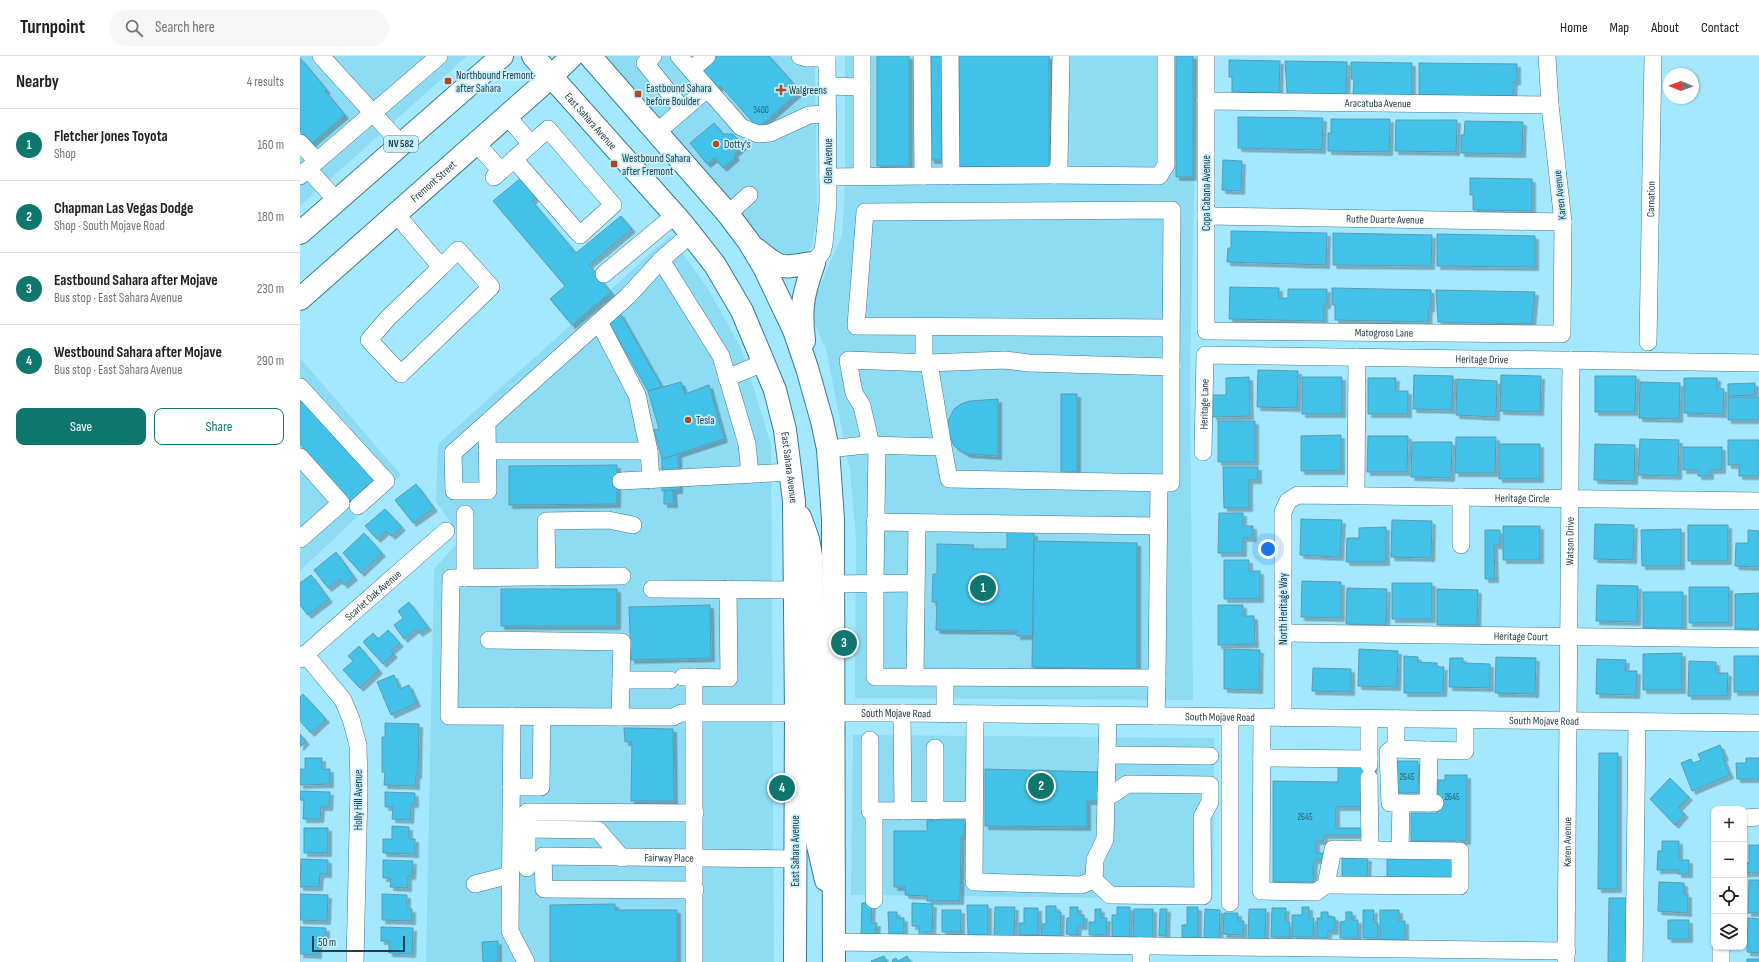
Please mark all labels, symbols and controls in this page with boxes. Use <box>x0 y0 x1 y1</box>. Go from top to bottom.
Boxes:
search box <box>109 10 389 46</box>
text: Turnpoint <box>20 16 85 39</box>
icon: search <box>123 17 145 39</box>
text: Search here <box>155 18 215 37</box>
text: Home <box>1560 19 1588 36</box>
text: Map <box>1610 19 1629 36</box>
text: About <box>1651 19 1679 36</box>
text: Contact <box>1701 19 1739 36</box>
north arrow <box>1663 68 1699 104</box>
place label: Northbound Fremont after Sahara <box>456 69 534 95</box>
text: Nearby <box>16 72 59 92</box>
text: 4 results <box>247 74 284 90</box>
marker: Northbound Fremont after Sahara <box>443 76 453 86</box>
place label: Eastbound Sahara before Boulder <box>646 82 712 108</box>
place label: Walgreens <box>789 84 827 97</box>
marker: Walgreens <box>776 85 786 95</box>
marker: Eastbound Sahara before Boulder <box>633 89 643 99</box>
street label: East Sahara Avenue <box>562 90 620 152</box>
street label: Aracatuba Avenue <box>1344 96 1411 110</box>
house number: 3400 <box>753 105 769 116</box>
text: Fletcher Jones Toyota <box>54 127 168 146</box>
road number: NV 582 <box>384 136 418 152</box>
text: 1 <box>26 137 32 153</box>
text: 160 m <box>258 137 284 153</box>
place label: Dotty's <box>724 138 751 151</box>
street label: Glen Avenue <box>822 138 835 184</box>
marker: Dotty's <box>711 139 721 149</box>
text: Shop <box>54 146 76 162</box>
place label: Westbound Sahara after Fremont <box>622 152 691 178</box>
street label: Copa Cabana Avenue <box>1200 155 1213 231</box>
street label: Fremont Street <box>408 157 459 205</box>
marker: Westbound Sahara after Fremont <box>609 159 619 169</box>
street label: Karen Avenue <box>1551 169 1569 221</box>
street label: Carnation <box>1644 181 1657 217</box>
text: Chapman Las Vegas Dodge <box>54 199 193 218</box>
text: 2 <box>26 209 32 225</box>
text: 180 m <box>258 209 284 225</box>
street label: Ruthe Duarte Avenue <box>1346 212 1424 226</box>
text: Shop · South Mojave Road <box>54 218 165 234</box>
text: Eastbound Sahara after Mojave <box>54 271 218 290</box>
text: 3 <box>26 281 32 297</box>
text: 230 m <box>257 281 284 297</box>
text: Bus stop · East Sahara Avenue <box>54 290 182 306</box>
street label: Matogroso Lane <box>1355 326 1413 339</box>
text: Westbound Sahara after Mojave <box>54 343 222 362</box>
street label: Heritage Drive <box>1456 352 1508 366</box>
text: 4 <box>26 353 32 369</box>
text: 290 m <box>257 353 284 369</box>
text: Bus stop · East Sahara Avenue <box>54 362 182 378</box>
street label: Heritage Lane <box>1197 378 1211 430</box>
button: Save <box>16 408 146 445</box>
button: Share <box>154 408 284 445</box>
place label: Tesla <box>696 414 714 427</box>
marker: Tesla <box>683 415 693 425</box>
street label: East Sahara Avenue <box>779 431 801 504</box>
street label: Heritage Circle <box>1495 491 1550 505</box>
street label: Watson Drive <box>1563 517 1576 565</box>
your location <box>1258 539 1278 559</box>
street label: Scarlet Oak Avenue <box>342 567 404 623</box>
street label: North Heritage Way <box>1277 572 1290 645</box>
pin: 1 <box>970 573 996 603</box>
pin: 3 <box>831 628 857 658</box>
street label: Heritage Court <box>1494 629 1549 643</box>
street label: South Mojave Road <box>861 707 931 720</box>
street label: South Mojave Road <box>1185 710 1255 724</box>
street label: South Mojave Road <box>1509 714 1579 727</box>
street label: Holly Hill Avenue <box>352 770 365 830</box>
pin: 2 <box>1028 771 1054 801</box>
house number: 2645 <box>1399 772 1415 783</box>
pin: 4 <box>769 773 795 803</box>
house number: 2645 <box>1444 792 1460 803</box>
map controls <box>1711 806 1747 950</box>
button: + <box>1711 806 1747 842</box>
house number: 2645 <box>1297 812 1313 823</box>
street label: East Sahara Avenue <box>789 815 802 887</box>
street label: Karen Avenue <box>1560 817 1574 867</box>
button: − <box>1711 842 1747 878</box>
street label: Fairway Place <box>644 851 694 864</box>
button: locate <box>1711 878 1747 914</box>
button: layers <box>1711 914 1747 950</box>
scale bar <box>312 934 405 953</box>
text: 50 m <box>318 936 336 949</box>

